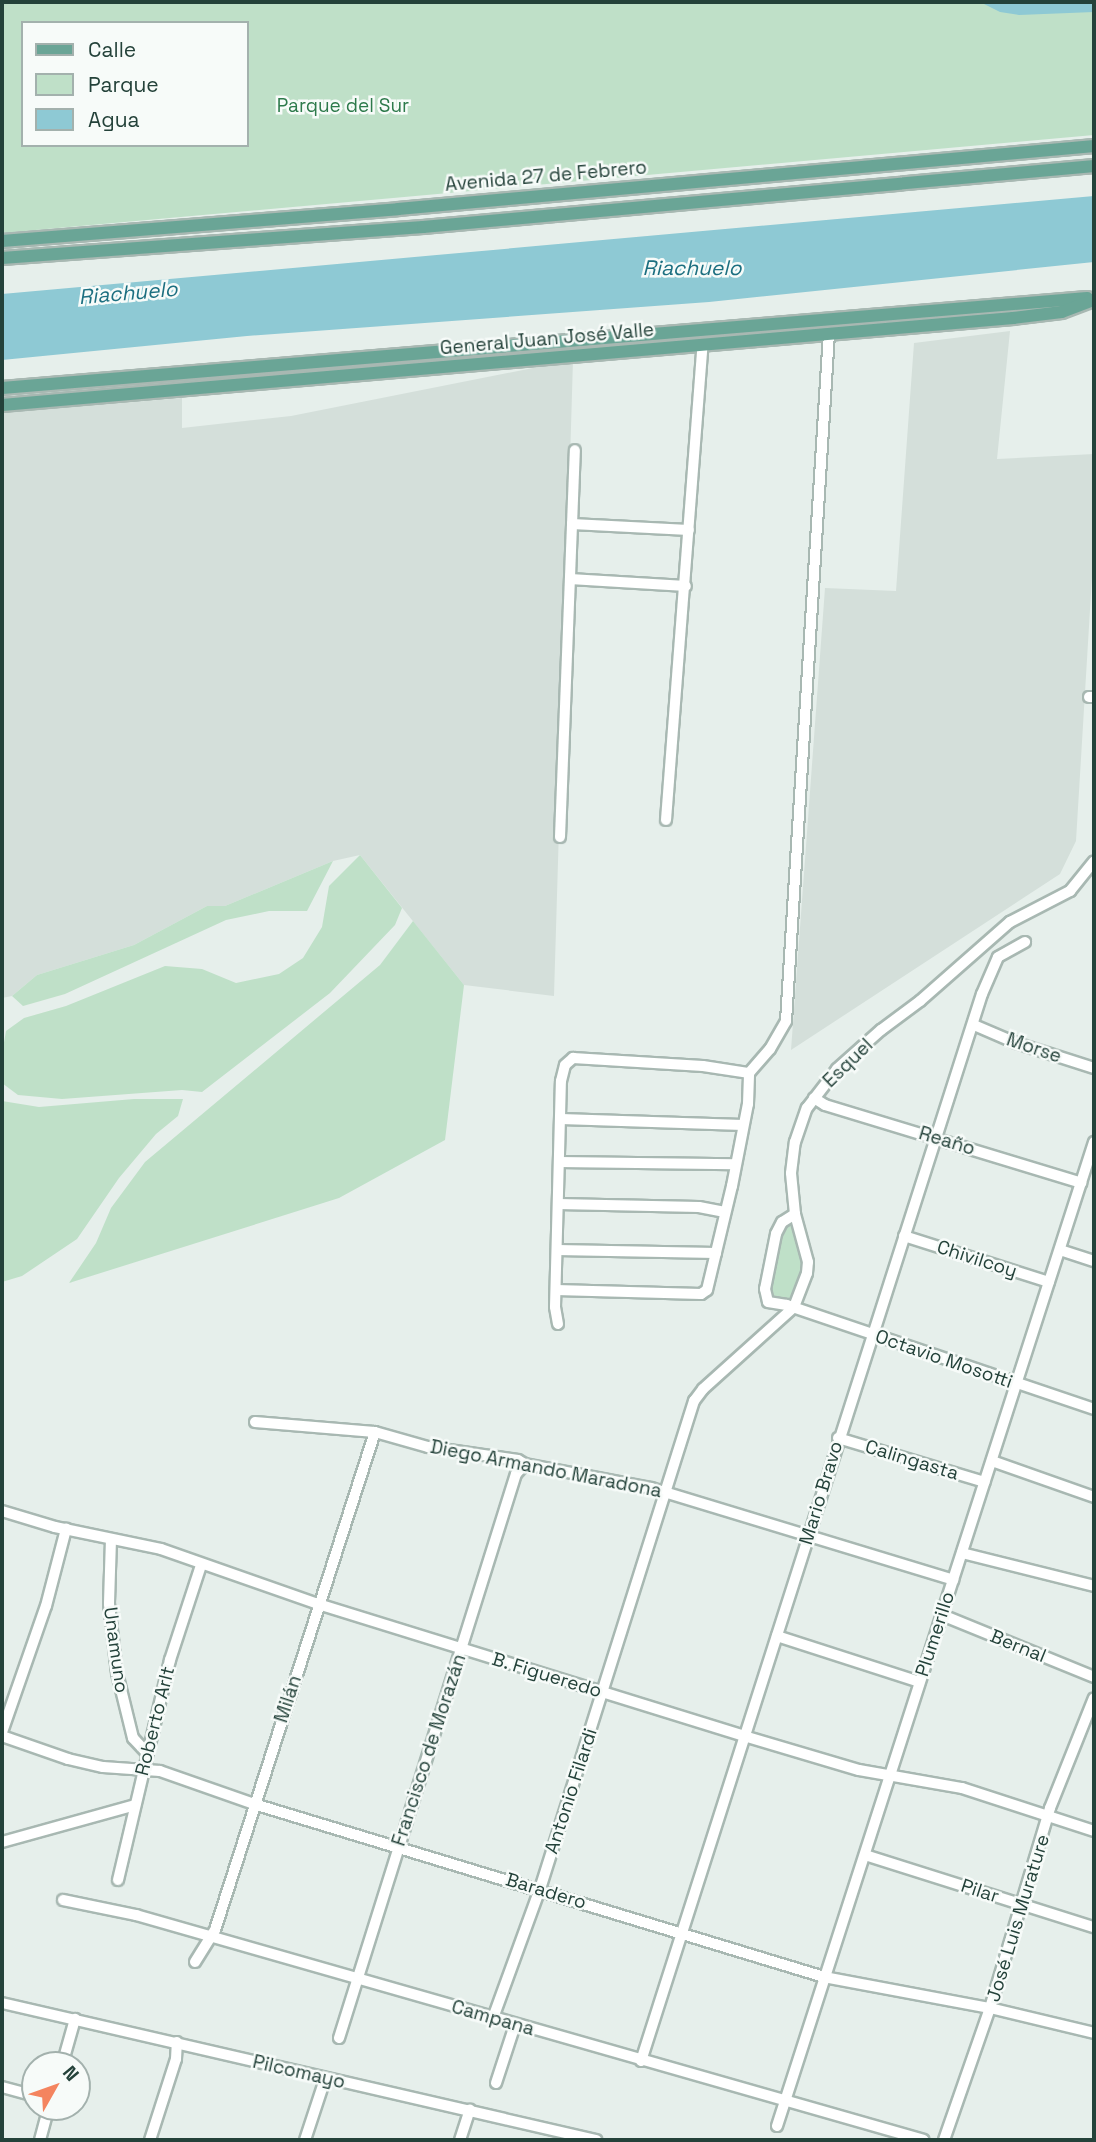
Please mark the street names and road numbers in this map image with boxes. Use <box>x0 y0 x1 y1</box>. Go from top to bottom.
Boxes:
street label: Avenida 27 de Febrero <box>444 156 648 196</box>
street label: General Juan José Valle <box>439 318 655 360</box>
street label: Morse <box>1004 1028 1064 1068</box>
street label: Esquel <box>818 1034 878 1092</box>
street label: Reaño <box>916 1122 978 1160</box>
street label: Chivilcoy <box>934 1235 1020 1283</box>
street label: Octavio Mosotti <box>872 1325 1016 1393</box>
street label: Diego Armando Maradona <box>428 1435 664 1503</box>
street label: Calingasta <box>863 1435 961 1485</box>
street label: Mario Bravo <box>794 1438 848 1548</box>
street label: Plumerillo <box>911 1589 959 1679</box>
street label: Unamuno <box>99 1606 133 1694</box>
street label: Bernal <box>987 1625 1049 1667</box>
street label: B. Figueredo <box>489 1647 605 1703</box>
street label: Francisco de Morazán <box>387 1651 471 1849</box>
street label: Roberto Arlt <box>130 1664 180 1778</box>
street label: Milán <box>270 1673 306 1725</box>
street label: Antonio Filardi <box>540 1725 602 1857</box>
street label: José Luis Murature <box>982 1832 1054 2004</box>
street label: Baradero <box>503 1868 589 1914</box>
street label: Pilar <box>958 1874 1002 1908</box>
street label: Campana <box>449 1995 537 2041</box>
street label: Pilcomayo <box>251 2050 347 2094</box>

